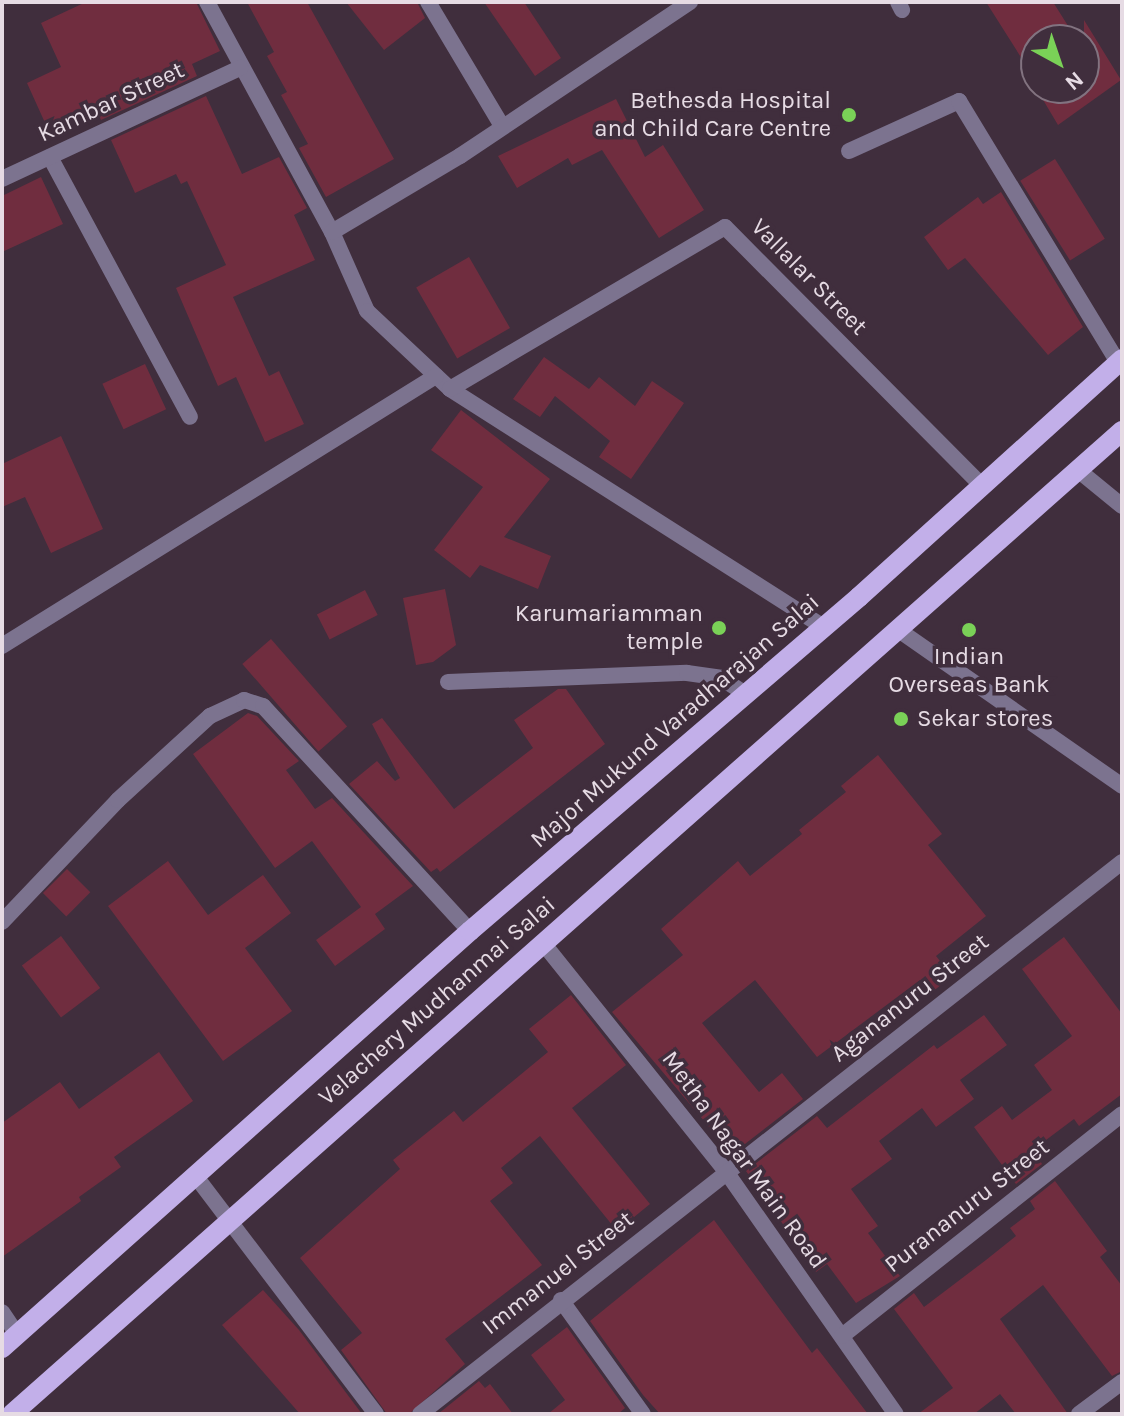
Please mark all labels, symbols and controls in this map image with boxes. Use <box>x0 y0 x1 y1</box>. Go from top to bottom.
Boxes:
north arrow <box>1020 24 1100 104</box>
street label: Kambar Street <box>33 56 189 148</box>
text: N <box>1060 66 1089 96</box>
place label: Bethesda Hospital and Child Care Centre <box>594 87 831 143</box>
marker: Bethesda Hospital and Child Care Centre <box>838 104 860 126</box>
street label: Vallalar Street <box>745 213 873 341</box>
street label: Major Mukund Varadharajan Salai <box>525 588 825 854</box>
place label: Karumariamman temple <box>515 600 703 656</box>
marker: Karumariamman temple <box>710 619 728 637</box>
marker: Indian Overseas Bank <box>960 621 978 639</box>
place label: Indian Overseas Bank <box>888 643 1050 699</box>
place label: Sekar stores <box>917 705 1053 733</box>
marker: Sekar stores <box>892 710 910 728</box>
street label: Velachery Mudhanmai Salai <box>313 890 561 1112</box>
street label: Agananuru Street <box>825 928 995 1068</box>
street label: Metha Nagar Main Road <box>655 1046 833 1274</box>
street label: Purananuru Street <box>879 1133 1055 1279</box>
street label: Immanuel Street <box>476 1205 640 1341</box>

